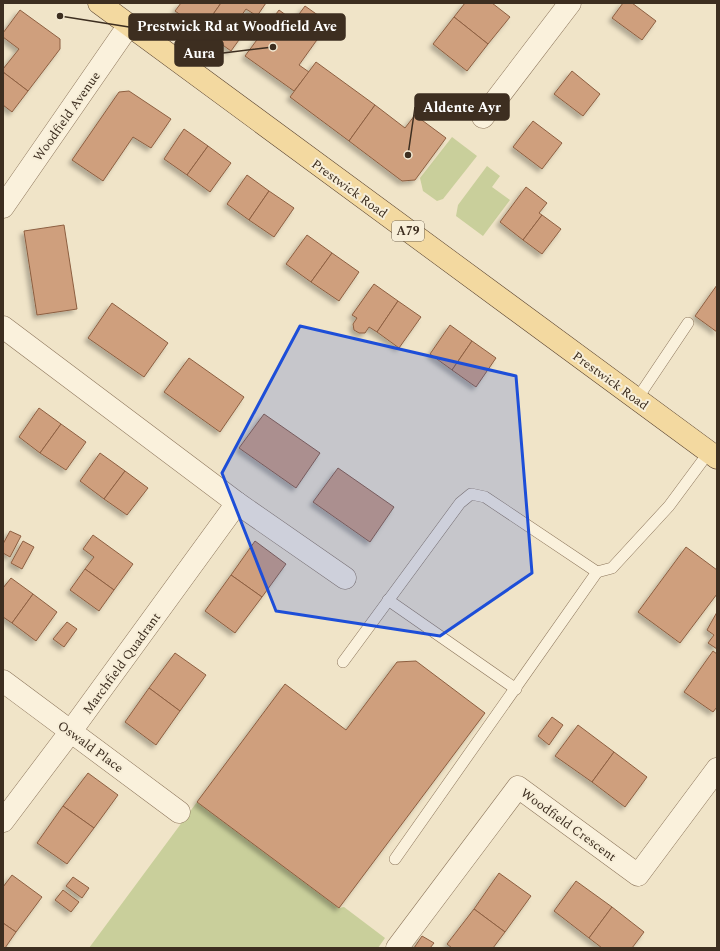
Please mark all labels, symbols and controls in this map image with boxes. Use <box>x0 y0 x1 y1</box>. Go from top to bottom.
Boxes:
callout: Prestwick Rd at Woodfield Ave <box>129 14 345 40</box>
text: Prestwick Rd at Woodfield Ave <box>137 16 337 37</box>
callout: Aura <box>175 40 223 66</box>
text: Aura <box>183 43 216 64</box>
street label: Woodfield Avenue <box>28 67 105 166</box>
callout: Aldente Ayr <box>415 94 509 120</box>
text: Aldente Ayr <box>423 97 501 118</box>
street label: Prestwick Road <box>307 154 392 223</box>
road number: A79 <box>392 221 424 241</box>
street label: Prestwick Road <box>568 346 653 415</box>
street label: Marchfield Quadrant <box>78 608 166 719</box>
street label: Oswald Place <box>53 716 128 778</box>
street label: Woodfield Crescent <box>516 783 621 867</box>

